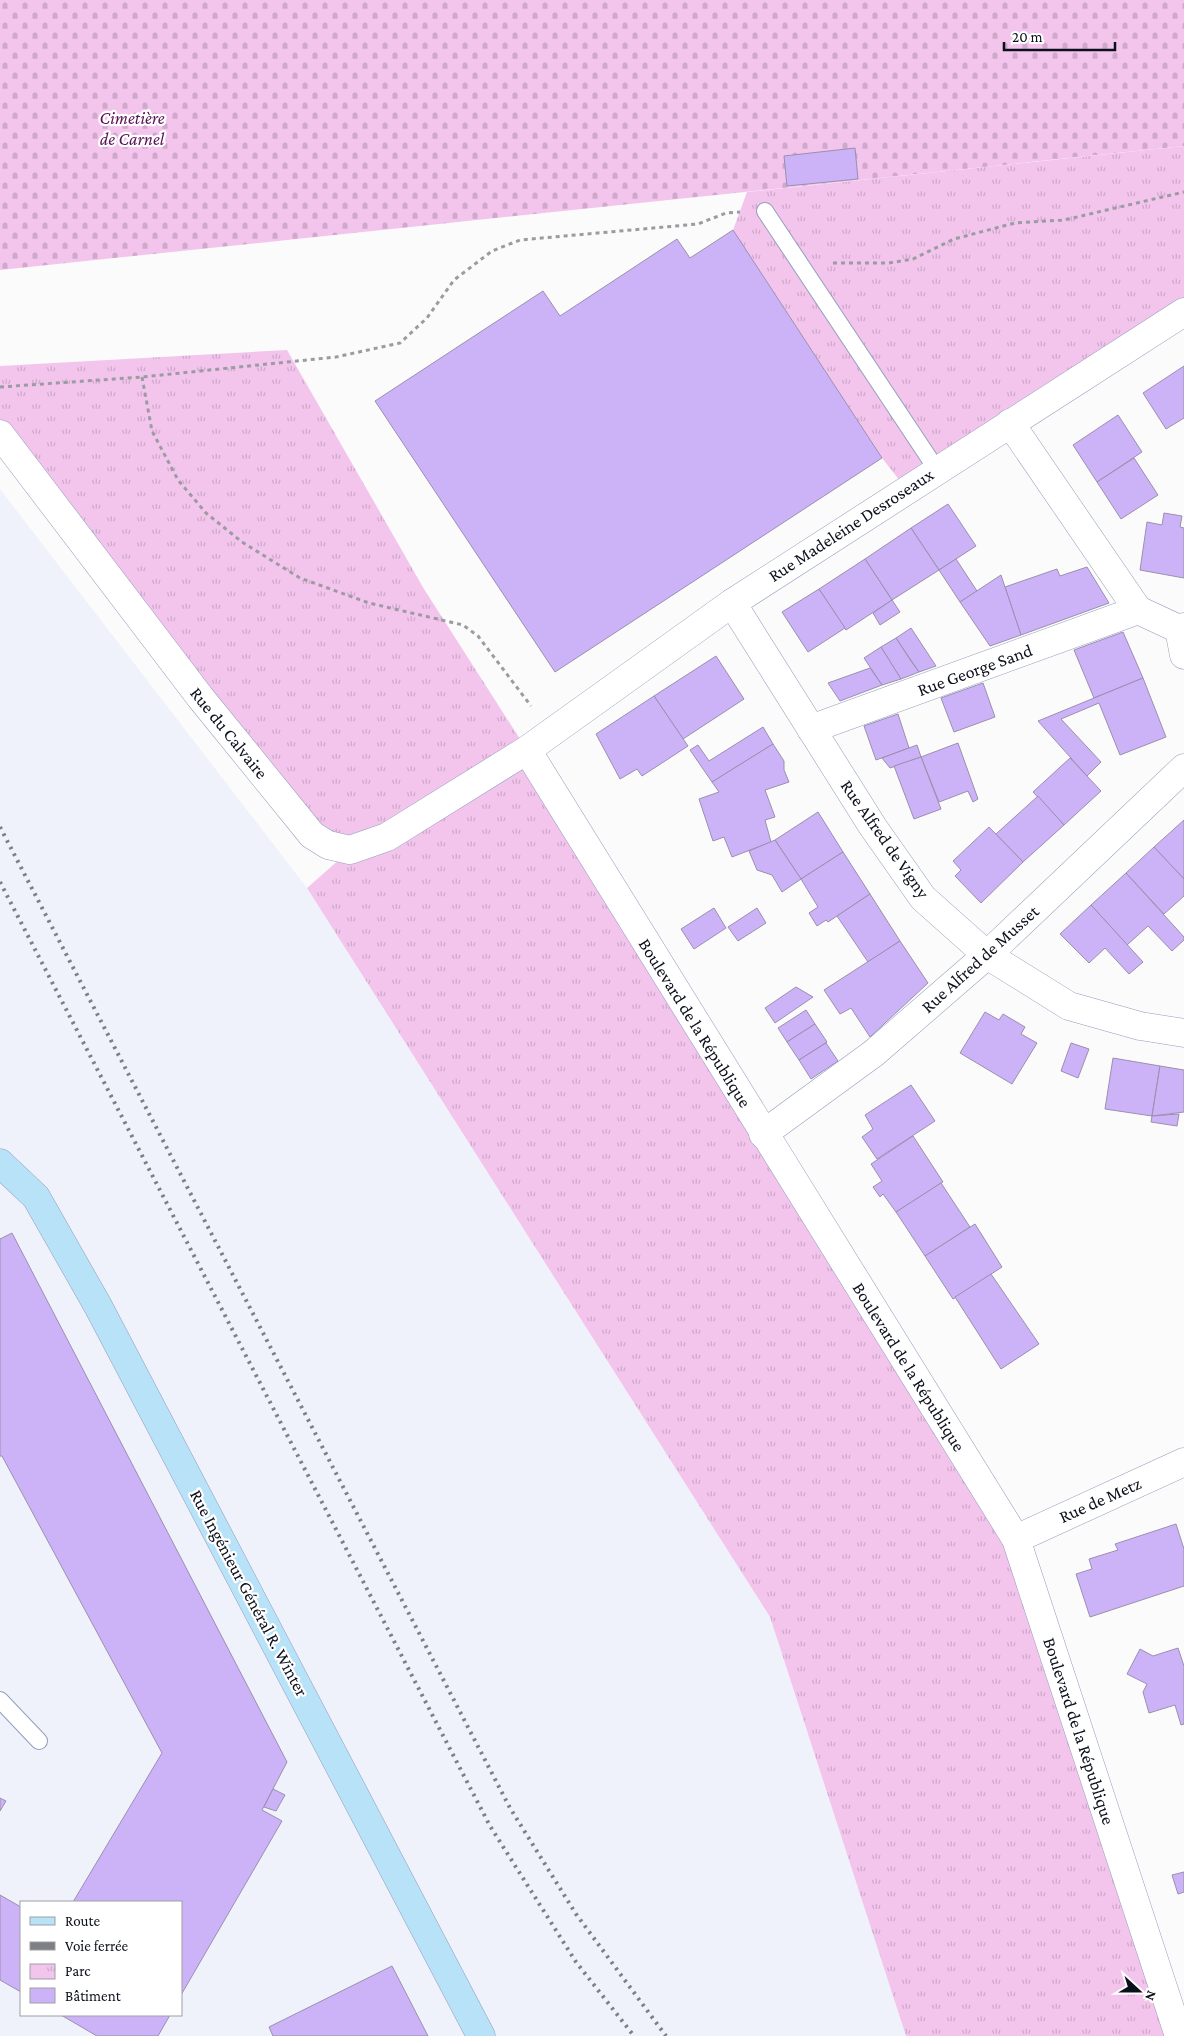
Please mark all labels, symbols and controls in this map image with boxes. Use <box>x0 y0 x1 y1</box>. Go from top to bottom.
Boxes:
scale bar <box>1004 20 1115 52</box>
text: 20 m <box>1012 29 1043 45</box>
park label: Cimetière de Carnel <box>99 108 165 149</box>
street label: Rue Madeleine Desroseaux <box>765 464 938 586</box>
street label: Rue George Sand <box>915 640 1036 700</box>
street label: Rue du Calvaire <box>186 683 272 783</box>
street label: Rue Alfred de Vigny <box>837 776 934 903</box>
street label: Rue Alfred de Musset <box>917 900 1044 1017</box>
street label: Boulevard de la République <box>635 935 755 1111</box>
street label: Boulevard de la République <box>849 1279 969 1455</box>
street label: Rue de Metz <box>1056 1473 1144 1527</box>
street label: Rue Ingénieur Général R. Winter <box>186 1486 312 1700</box>
street label: Boulevard de la République <box>1039 1635 1119 1827</box>
legend <box>20 1901 182 2016</box>
text: Route <box>65 1913 100 1929</box>
text: Voie ferrée <box>65 1938 129 1954</box>
text: Parc <box>65 1963 91 1979</box>
north arrow <box>1114 1966 1164 2016</box>
text: Bâtiment <box>65 1988 122 2004</box>
text: N <box>1142 1988 1160 2003</box>

